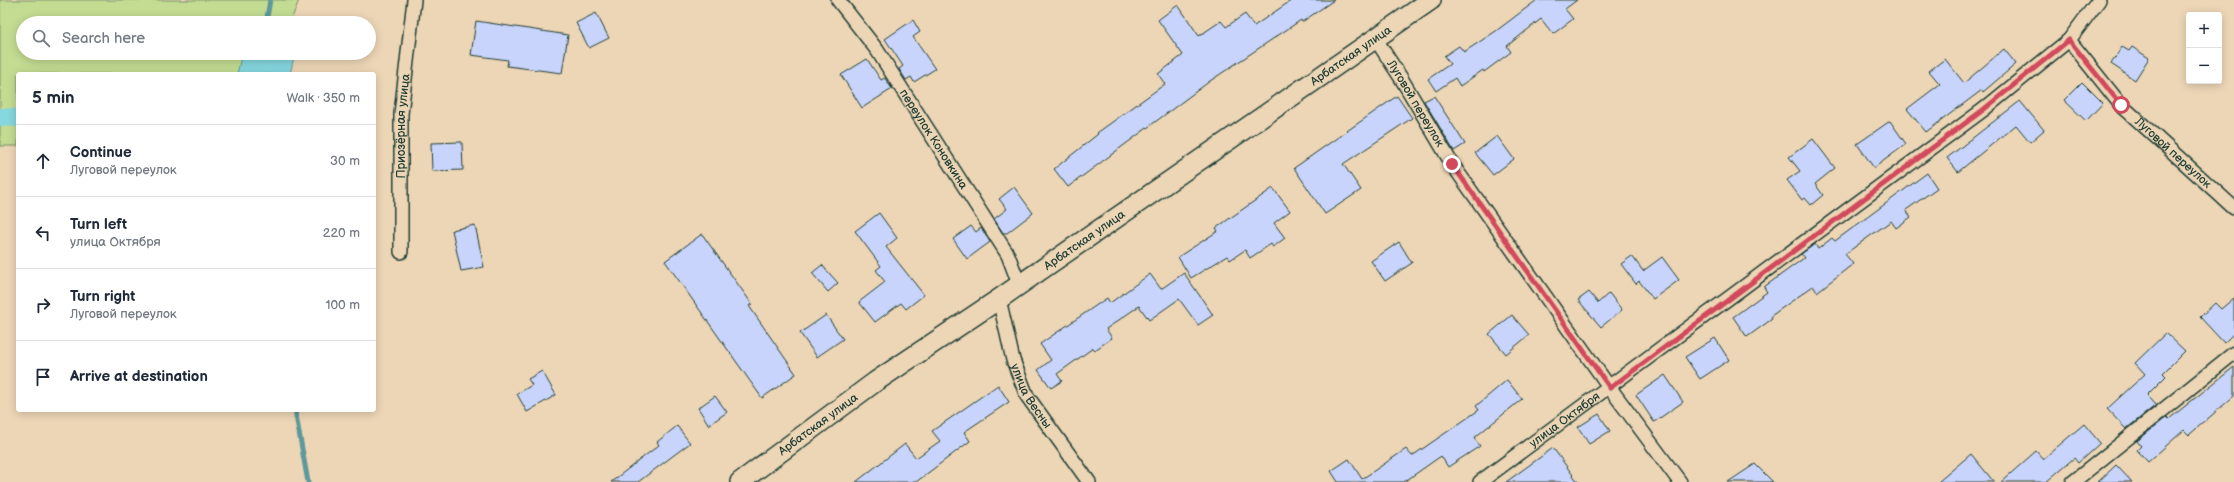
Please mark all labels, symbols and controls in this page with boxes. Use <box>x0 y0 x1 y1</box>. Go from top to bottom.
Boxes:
map controls <box>2186 12 2222 84</box>
button: + <box>2186 12 2222 48</box>
search box <box>16 16 376 60</box>
street label: Арбатская улица <box>1307 23 1395 90</box>
icon: search <box>30 27 52 49</box>
text: Search here <box>62 29 145 48</box>
button: − <box>2186 48 2222 84</box>
street label: Луговой переулок <box>1383 57 1447 150</box>
street label: Приозёрная улица <box>394 73 414 178</box>
street label: переулок Коновкина <box>896 86 971 192</box>
text: 5 min <box>32 88 75 108</box>
text: Walk · 350 m <box>286 90 360 106</box>
route start <box>2112 96 2130 114</box>
street label: Луговой переулок <box>2131 114 2215 192</box>
text: Continue <box>70 143 132 162</box>
icon: ahead <box>32 150 54 172</box>
text: 30 m <box>330 153 360 169</box>
route end <box>1443 155 1461 173</box>
text: Луговой переулок <box>70 162 177 178</box>
street label: Арбатская улица <box>1040 207 1128 274</box>
text: Turn left <box>70 215 127 234</box>
icon: left <box>32 222 54 244</box>
text: 220 m <box>323 225 360 241</box>
text: улица Октября <box>70 234 161 250</box>
text: Turn right <box>70 287 135 306</box>
icon: right <box>32 294 54 316</box>
text: 100 m <box>325 297 360 313</box>
text: Луговой переулок <box>70 306 177 322</box>
street label: улица Весны <box>1007 362 1055 431</box>
icon: arrive <box>32 366 54 388</box>
text: Arrive at destination <box>70 367 208 386</box>
street label: улица Октября <box>1527 389 1603 451</box>
street label: Арбатская улица <box>775 390 861 460</box>

